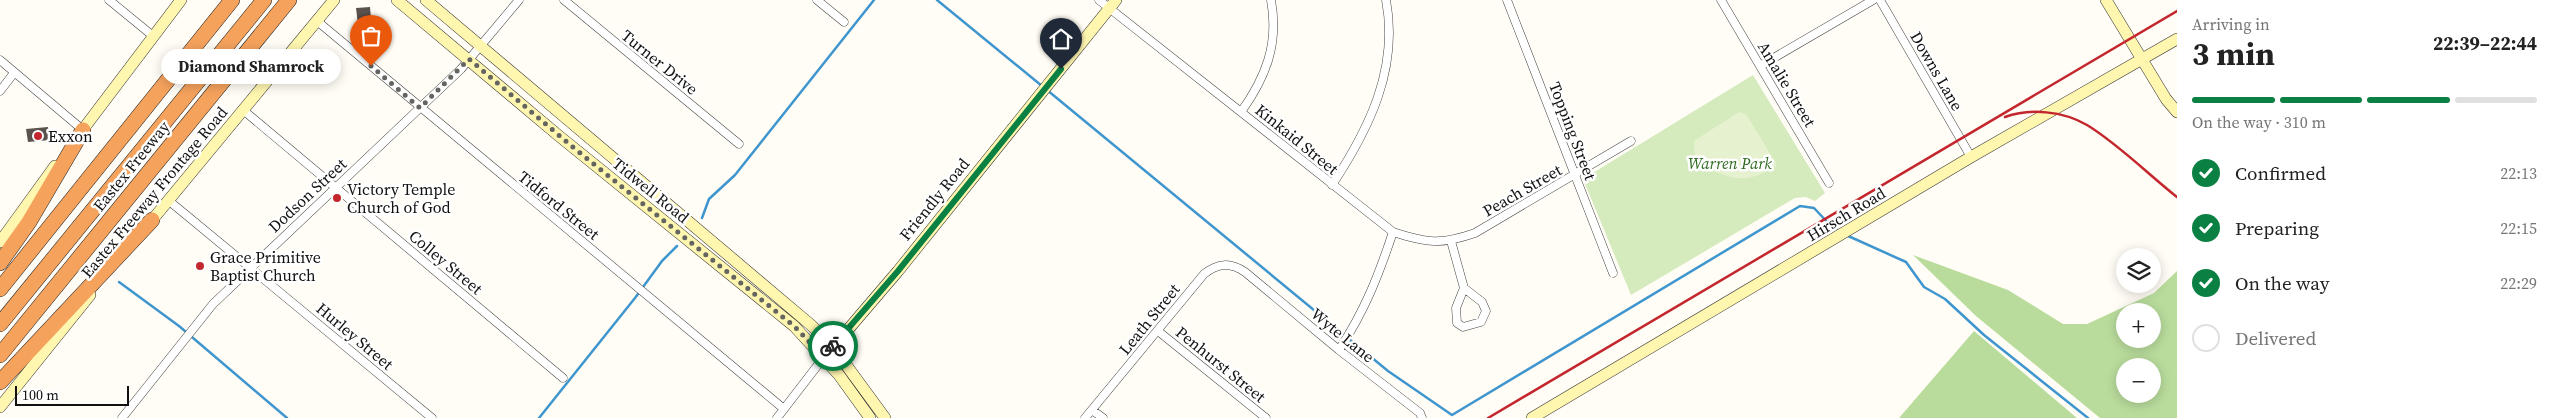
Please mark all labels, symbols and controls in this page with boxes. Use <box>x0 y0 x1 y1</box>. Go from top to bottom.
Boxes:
text: Arriving in <box>2192 13 2270 35</box>
pin <box>350 15 392 66</box>
pin <box>1040 18 1082 69</box>
icon: bag <box>357 22 385 50</box>
street label: Turner Drive <box>617 24 703 100</box>
icon: home <box>1047 25 1075 53</box>
street label: Downs Lane <box>1905 27 1969 115</box>
text: 22:39–22:44 <box>2433 30 2537 56</box>
text: 3 min <box>2192 32 2275 76</box>
street label: Amalie Street <box>1753 37 1822 131</box>
callout: Diamond Shamrock <box>161 48 341 84</box>
text: Diamond Shamrock <box>178 55 324 77</box>
street label: Topping Street <box>1544 79 1602 184</box>
street label: Kinkaid Street <box>1251 99 1344 180</box>
street label: Eastex Freeway Frontage Road <box>76 102 232 282</box>
text: On the way · 310 m <box>2192 111 2326 133</box>
street label: Eastex Freeway <box>88 116 175 216</box>
place label: Exxon <box>48 125 93 147</box>
marker: Exxon <box>32 130 44 142</box>
street label: Dodson Street <box>263 152 352 237</box>
street label: Tidwell Road <box>608 152 694 228</box>
park label: Warren Park <box>1688 152 1772 174</box>
street label: Friendly Road <box>894 153 974 245</box>
street label: Peach Street <box>1479 158 1566 221</box>
icon: check <box>2192 159 2220 187</box>
text: Confirmed <box>2235 160 2326 186</box>
text: 22:13 <box>2500 162 2537 184</box>
street label: Tidford Street <box>514 165 605 245</box>
place label: Victory Temple Church of God <box>347 178 455 218</box>
street label: Hirsch Road <box>1803 182 1889 246</box>
marker: Victory Temple Church of God <box>331 192 343 204</box>
icon: check <box>2192 214 2220 242</box>
text: Preparing <box>2235 215 2319 241</box>
text: 22:15 <box>2500 217 2537 239</box>
street label: Colley Street <box>405 225 488 300</box>
place label: Grace Primitive Baptist Church <box>210 246 321 286</box>
map controls <box>2116 248 2161 403</box>
button: layers <box>2116 248 2161 293</box>
marker: Grace Primitive Baptist Church <box>194 260 206 272</box>
icon: check <box>2192 269 2220 297</box>
text: On the way <box>2235 270 2330 296</box>
text: 22:29 <box>2500 272 2537 294</box>
street label: Leath Street <box>1114 278 1185 359</box>
street label: Hurley Street <box>312 297 399 375</box>
street label: Wyte Lane <box>1307 303 1379 367</box>
button: + <box>2116 303 2161 348</box>
courier <box>808 321 858 371</box>
street label: Penhurst Street <box>1171 321 1271 408</box>
text: Delivered <box>2235 325 2316 351</box>
icon: bike <box>819 332 847 360</box>
button: − <box>2116 358 2161 403</box>
scale bar <box>15 383 129 406</box>
text: 100 m <box>22 385 59 405</box>

